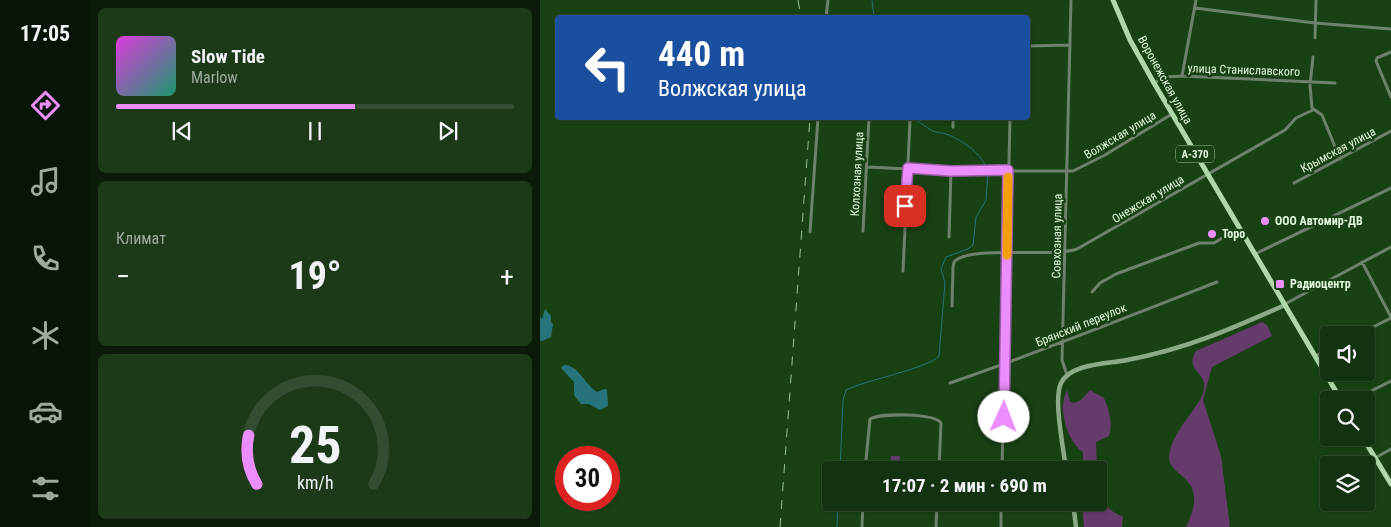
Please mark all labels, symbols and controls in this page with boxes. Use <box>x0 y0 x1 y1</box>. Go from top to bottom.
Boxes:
text: 17:05 <box>20 21 70 46</box>
street label: Воронежская улица <box>1135 33 1195 127</box>
text: 440 m <box>658 34 745 75</box>
icon: left <box>575 35 640 100</box>
text: Slow Tide <box>191 45 265 68</box>
street label: улица Станиславского <box>1187 61 1301 79</box>
text: Marlow <box>191 68 238 87</box>
text: Волжская улица <box>658 76 807 101</box>
icon: directions <box>28 88 63 123</box>
street label: Волжская улица <box>1082 108 1159 162</box>
icon: previous <box>168 117 196 145</box>
icon: pause <box>301 117 329 145</box>
icon: next <box>434 117 462 145</box>
street label: Крымская улица <box>1298 124 1378 176</box>
street label: Колхозная улица <box>848 131 866 217</box>
road number: А-370 <box>1176 146 1214 162</box>
icon: music <box>28 164 63 199</box>
street label: Онежская улица <box>1109 172 1187 226</box>
pin <box>884 185 926 227</box>
icon: arrive <box>891 192 919 220</box>
street label: Совхозная улица <box>1049 193 1065 279</box>
place label: ООО Автомир-ДВ <box>1275 214 1363 228</box>
marker: ООО Автомир-ДВ <box>1259 215 1271 227</box>
place label: Торо <box>1222 227 1245 241</box>
marker: Торо <box>1206 228 1218 240</box>
text: Климат <box>116 229 166 248</box>
icon: phone <box>28 241 63 276</box>
text: 19° <box>288 254 342 298</box>
text: − <box>116 260 130 293</box>
text: + <box>500 260 514 293</box>
place label: Радиоцентр <box>1290 277 1351 291</box>
marker: Радиоцентр <box>1274 278 1286 290</box>
street label: Брянский переулок <box>1034 300 1129 350</box>
icon: climate <box>28 318 63 353</box>
map controls <box>1320 326 1375 511</box>
button: sound <box>1320 326 1375 381</box>
position arrow <box>977 390 1029 442</box>
button: search <box>1320 391 1375 446</box>
icon: car <box>28 394 63 429</box>
text: 25 <box>289 415 341 476</box>
speed limit sign: 30 <box>555 446 620 511</box>
button: layers <box>1320 456 1375 511</box>
icon: filters <box>28 471 63 506</box>
text: km/h <box>297 472 333 493</box>
text: 17:07 · 2 мин · 690 m <box>882 474 1047 497</box>

